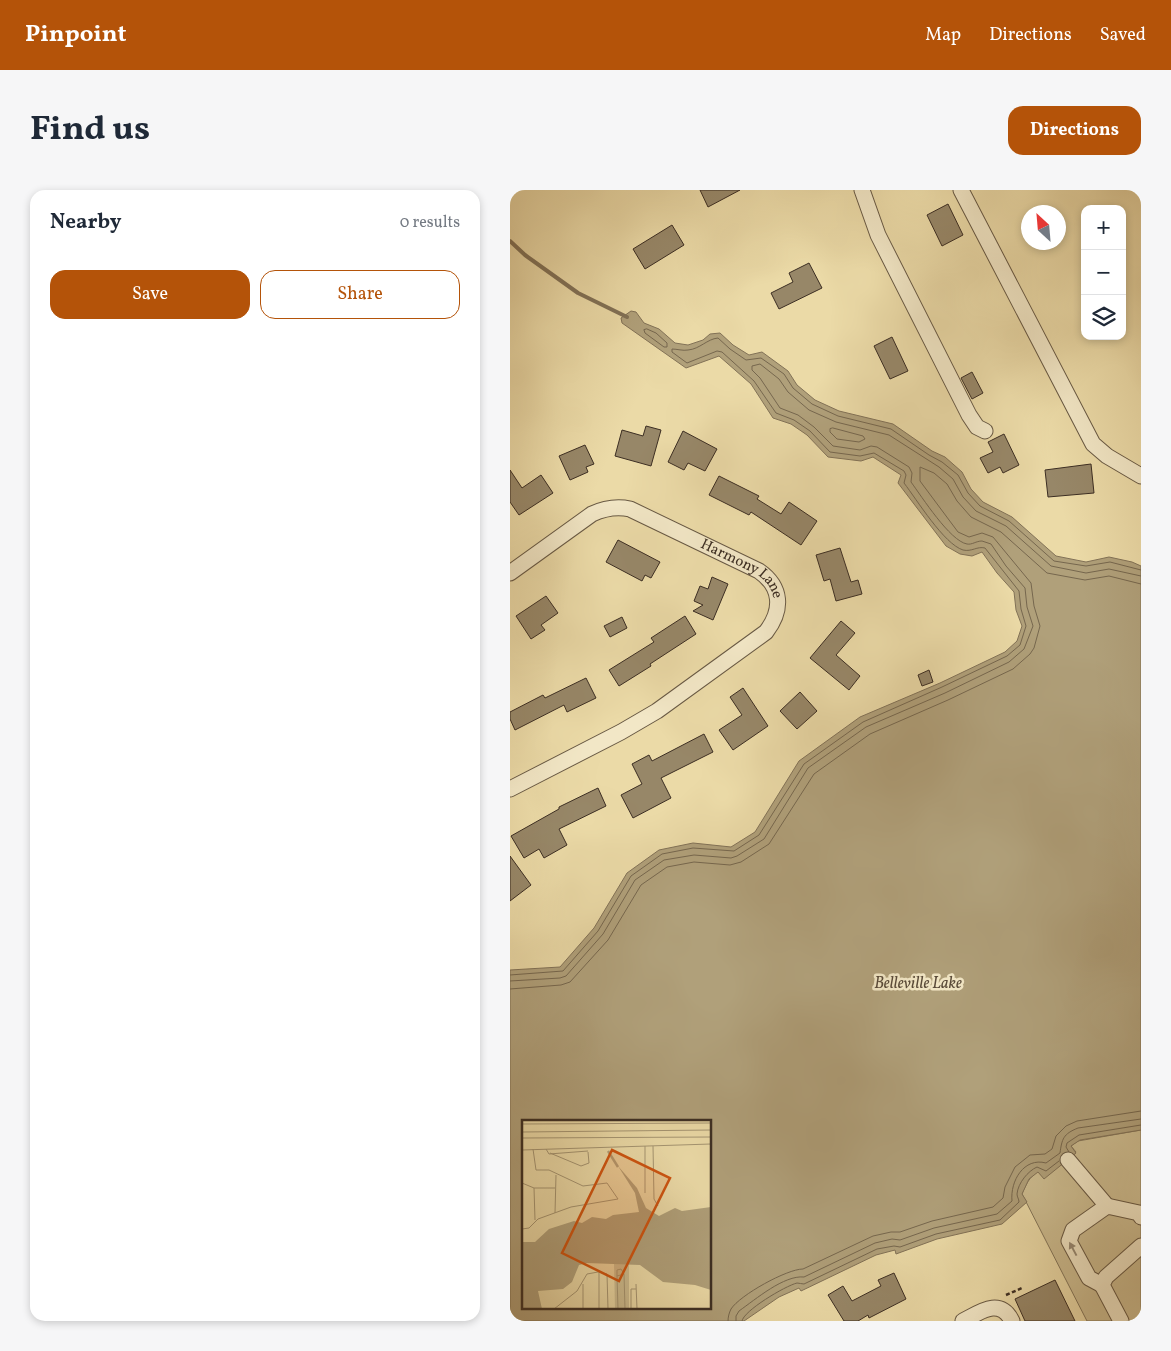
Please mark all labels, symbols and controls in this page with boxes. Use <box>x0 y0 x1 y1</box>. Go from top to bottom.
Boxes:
text: Pinpoint <box>25 18 127 52</box>
text: Map <box>925 23 961 48</box>
text: Directions <box>989 23 1072 48</box>
text: Saved <box>1100 23 1146 48</box>
text: Find us <box>30 106 150 154</box>
button: Directions <box>1008 106 1141 155</box>
north arrow <box>1021 205 1066 250</box>
map controls <box>1081 205 1126 340</box>
button: + <box>1081 205 1126 250</box>
text: Nearby <box>50 208 121 237</box>
text: 0 results <box>400 212 460 234</box>
button: − <box>1081 250 1126 295</box>
button: Save <box>50 270 250 319</box>
button: Share <box>260 270 460 319</box>
button: layers <box>1081 295 1126 340</box>
street label: Harmony Lane <box>697 534 788 600</box>
water label: Belleville Lake <box>874 973 962 995</box>
inset map <box>522 1120 711 1308</box>
one-way arrow <box>1069 1241 1077 1256</box>

